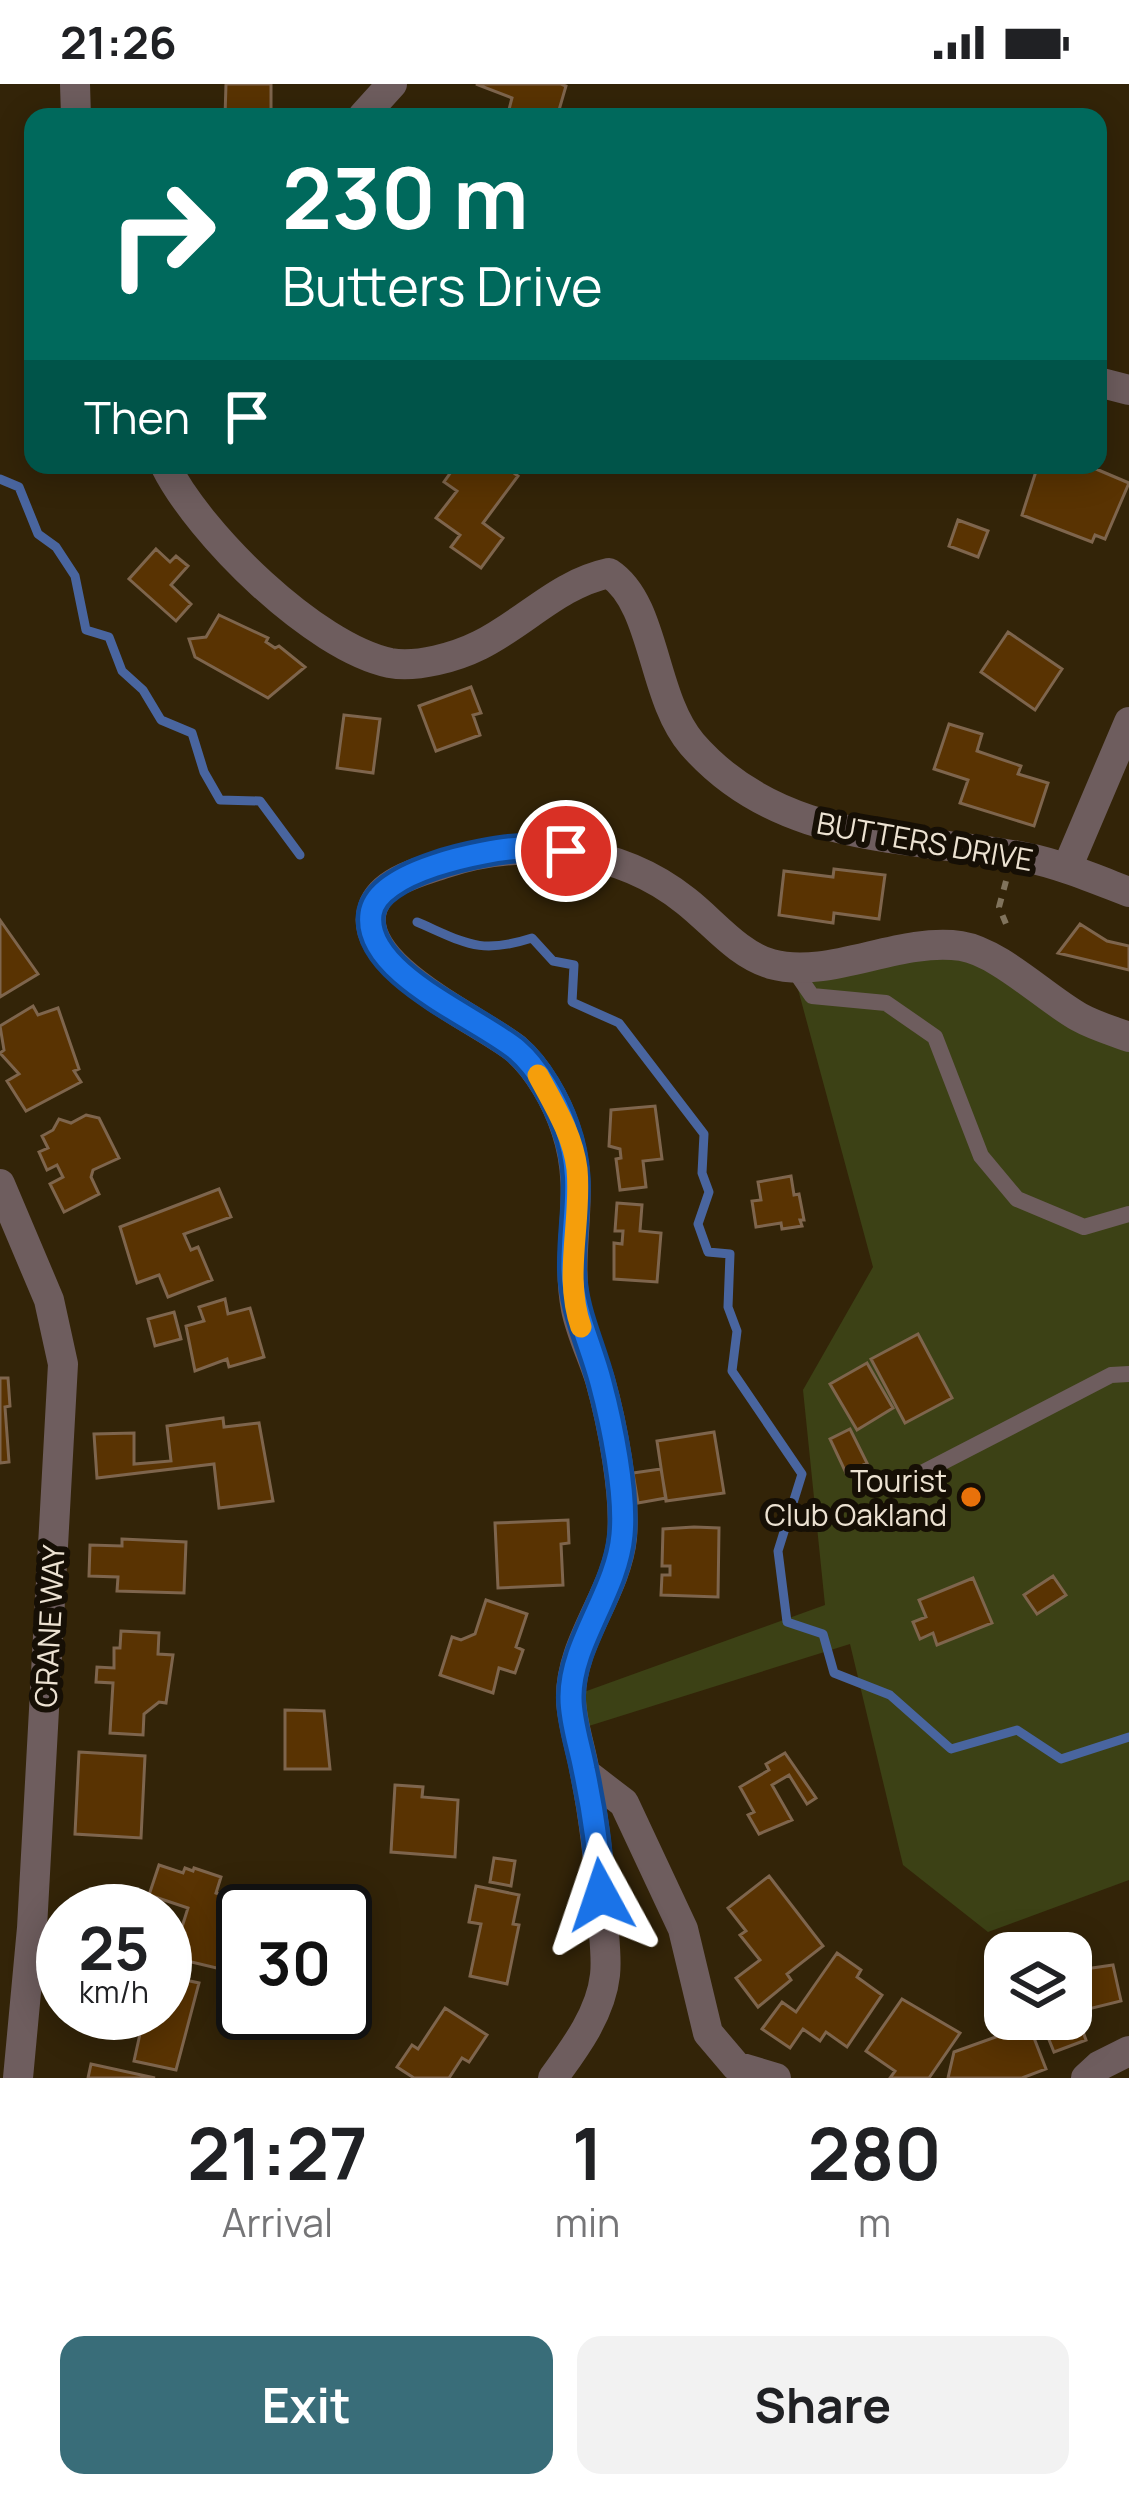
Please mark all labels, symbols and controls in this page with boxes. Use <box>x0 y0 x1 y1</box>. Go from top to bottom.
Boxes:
text: 21:26 <box>60 11 177 73</box>
text: 230 m <box>282 139 528 254</box>
icon: right <box>84 156 240 312</box>
text: Butters Drive <box>282 248 603 322</box>
icon: arrive <box>214 384 280 450</box>
text: Then <box>84 386 190 448</box>
pin <box>515 800 617 902</box>
street label: BUTTERS DRIVE <box>814 802 1036 880</box>
icon: arrive <box>533 818 599 884</box>
place label: Tourist Club Oakland <box>765 1460 947 1535</box>
marker: Tourist Club Oakland <box>958 1484 984 1510</box>
street label: CRANE WAY <box>24 1543 74 1708</box>
position arrow <box>538 1832 664 1958</box>
speed limit sign: 30 <box>216 1884 372 2040</box>
text: 25 <box>79 1906 149 1988</box>
map controls <box>984 1932 1092 2040</box>
button: layers <box>984 1932 1092 2040</box>
text: km/h <box>79 1971 149 2012</box>
text: 21:27 <box>187 2103 368 2202</box>
text: 1 <box>572 2103 603 2202</box>
text: 280 <box>807 2103 942 2202</box>
text: Arrival <box>222 2195 333 2249</box>
text: min <box>555 2195 620 2249</box>
text: m <box>858 2195 891 2249</box>
button: Exit <box>60 2336 553 2474</box>
button: Share <box>577 2336 1069 2474</box>

